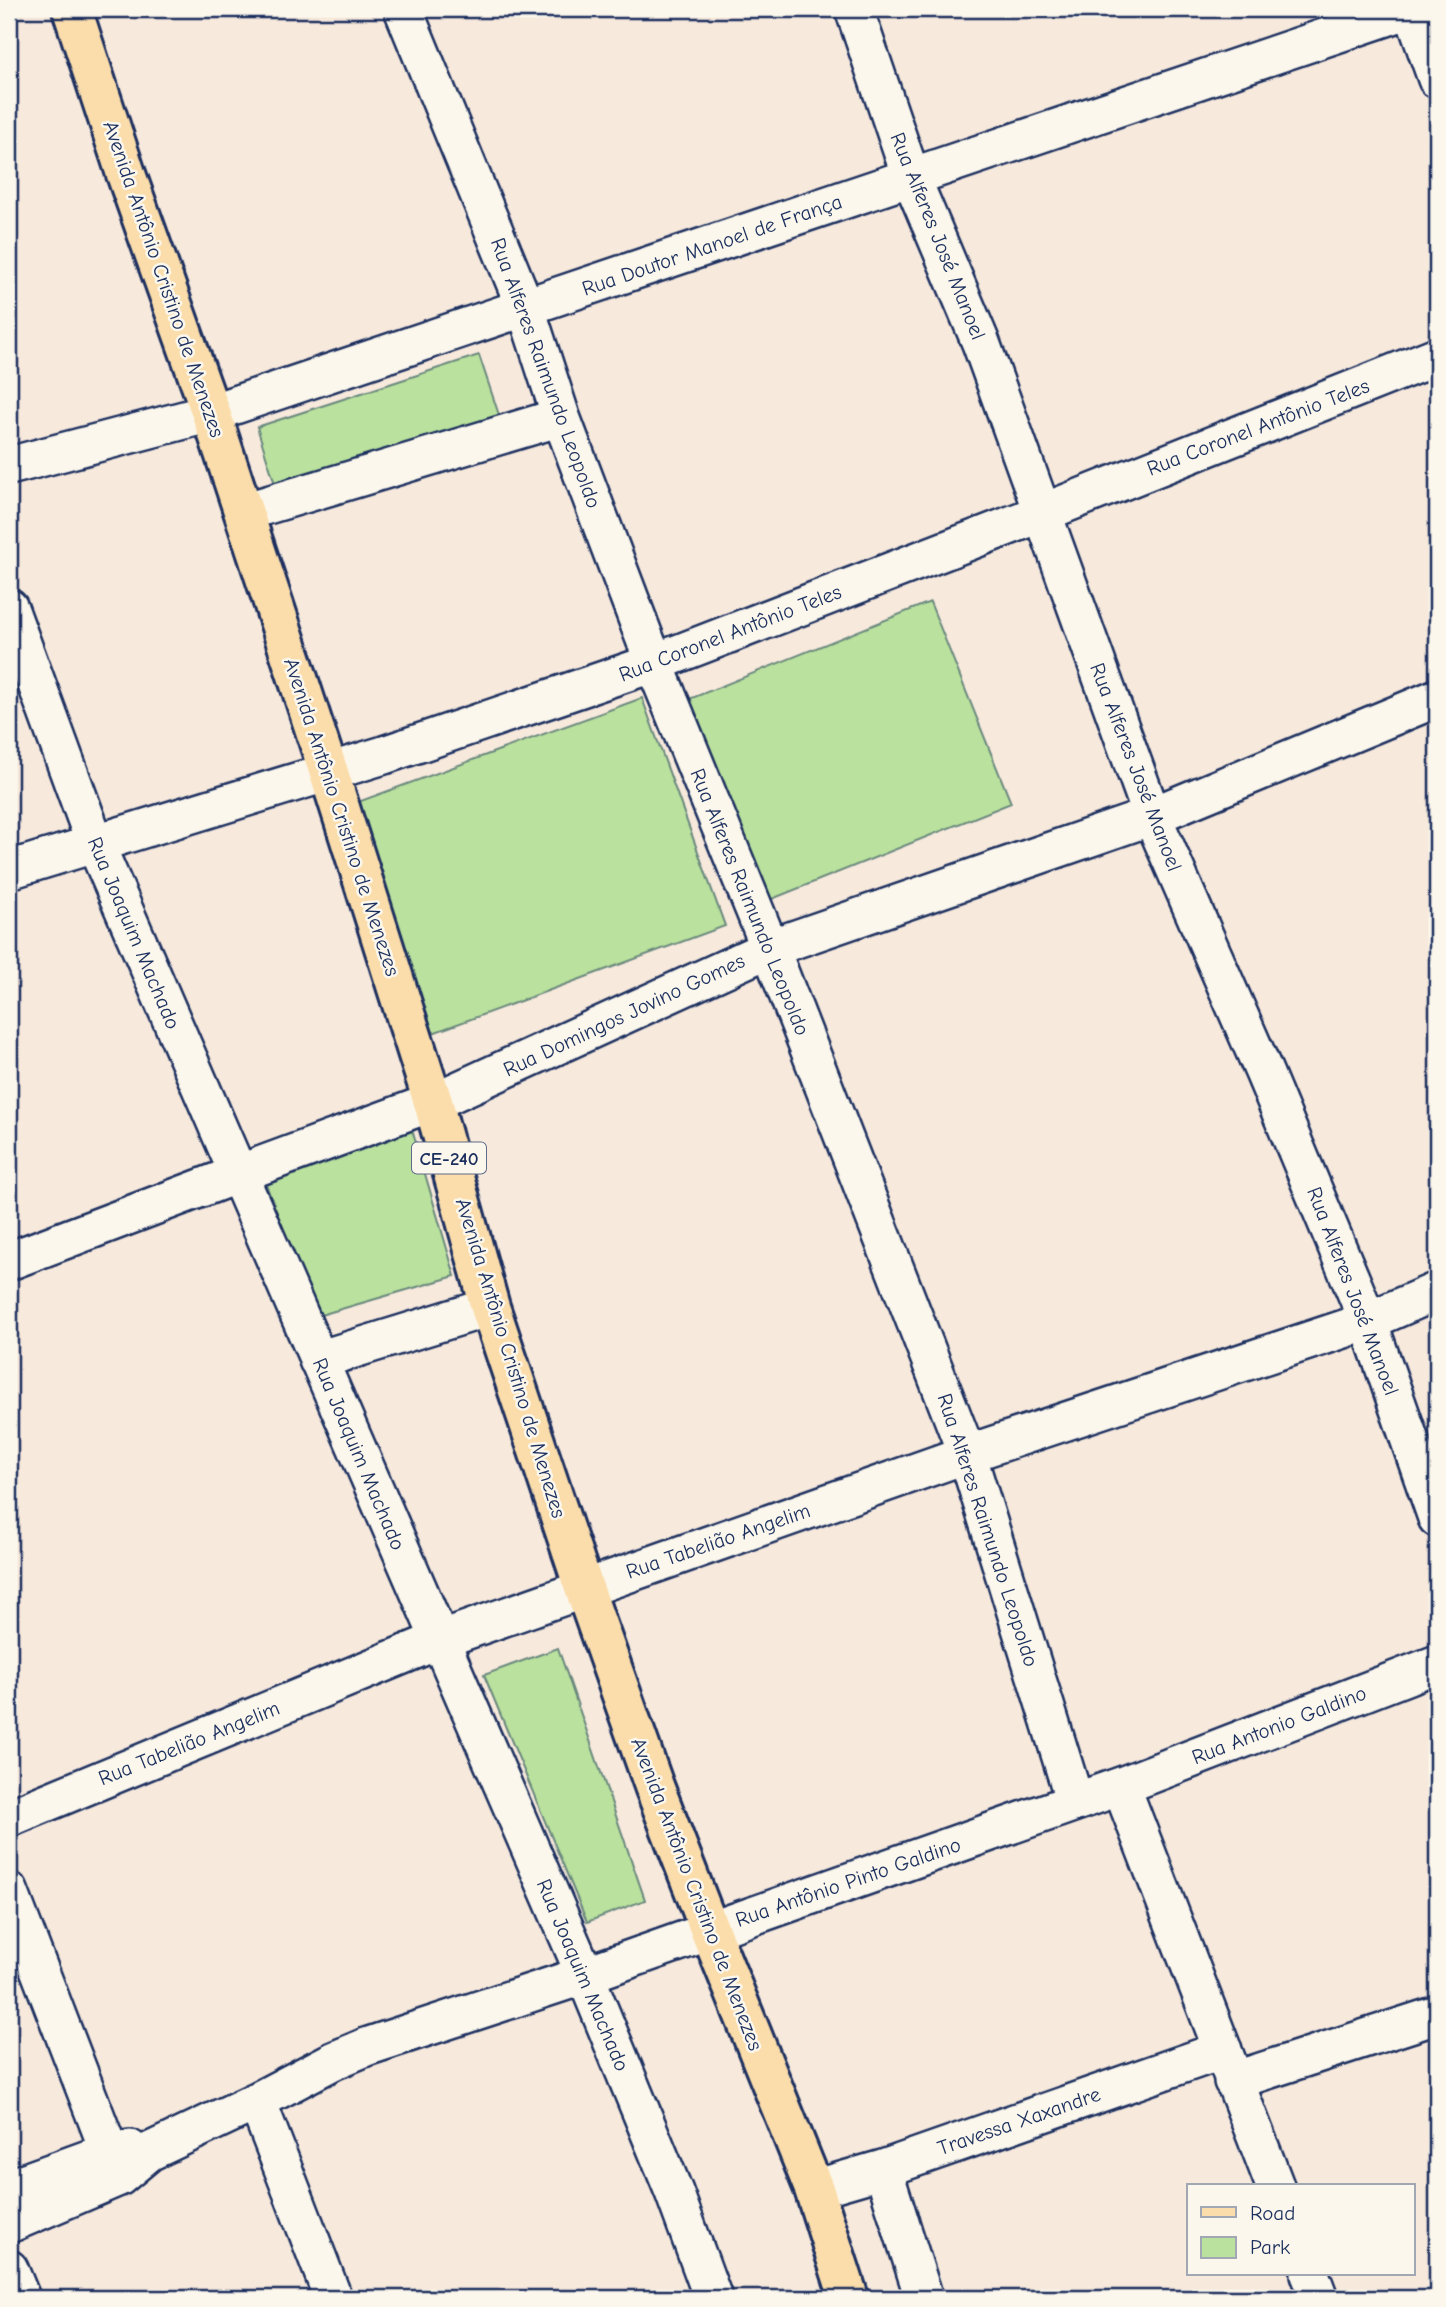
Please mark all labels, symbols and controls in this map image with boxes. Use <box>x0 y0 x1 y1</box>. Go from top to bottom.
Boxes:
street label: Avenida Antônio Cristino de Menezes <box>98 118 230 440</box>
street label: Rua Alferes José Manoel <box>885 129 991 343</box>
street label: Rua Doutor Manoel de França <box>579 189 845 301</box>
street label: Rua Alferes Raimundo Leopoldo <box>486 235 606 511</box>
street label: Rua Coronel Antônio Teles <box>1143 373 1373 481</box>
street label: Rua Coronel Antônio Teles <box>615 579 845 687</box>
street label: Avenida Antônio Cristino de Menezes <box>279 655 405 979</box>
street label: Rua Alferes José Manoel <box>1085 659 1187 875</box>
street label: Rua Alferes Raimundo Leopoldo <box>685 765 815 1039</box>
street label: Rua Joaquim Machado <box>83 833 185 1033</box>
street label: Rua Domingos Jovino Gomes <box>500 948 748 1082</box>
road number: CE-240 <box>412 1142 486 1174</box>
street label: Rua Alferes José Manoel <box>1302 1183 1404 1399</box>
street label: Avenida Antônio Cristino de Menezes <box>451 1195 571 1521</box>
street label: Rua Joaquim Machado <box>308 1354 410 1554</box>
street label: Rua Alferes Raimundo Leopoldo <box>932 1390 1044 1670</box>
street label: Rua Tabelião Angelim <box>623 1498 813 1584</box>
street label: Rua Antonio Galdino <box>1188 1681 1370 1769</box>
street label: Rua Tabelião Angelim <box>95 1696 283 1790</box>
street label: Avenida Antônio Cristino de Menezes <box>626 1734 768 2054</box>
street label: Rua Antônio Pinto Galdino <box>732 1832 964 1932</box>
street label: Rua Joaquim Machado <box>532 1875 634 2075</box>
street label: Travessa Xaxandre <box>934 2082 1104 2160</box>
legend <box>1187 2184 1414 2276</box>
text: Road <box>1250 2201 1295 2225</box>
text: Park <box>1250 2235 1290 2259</box>

